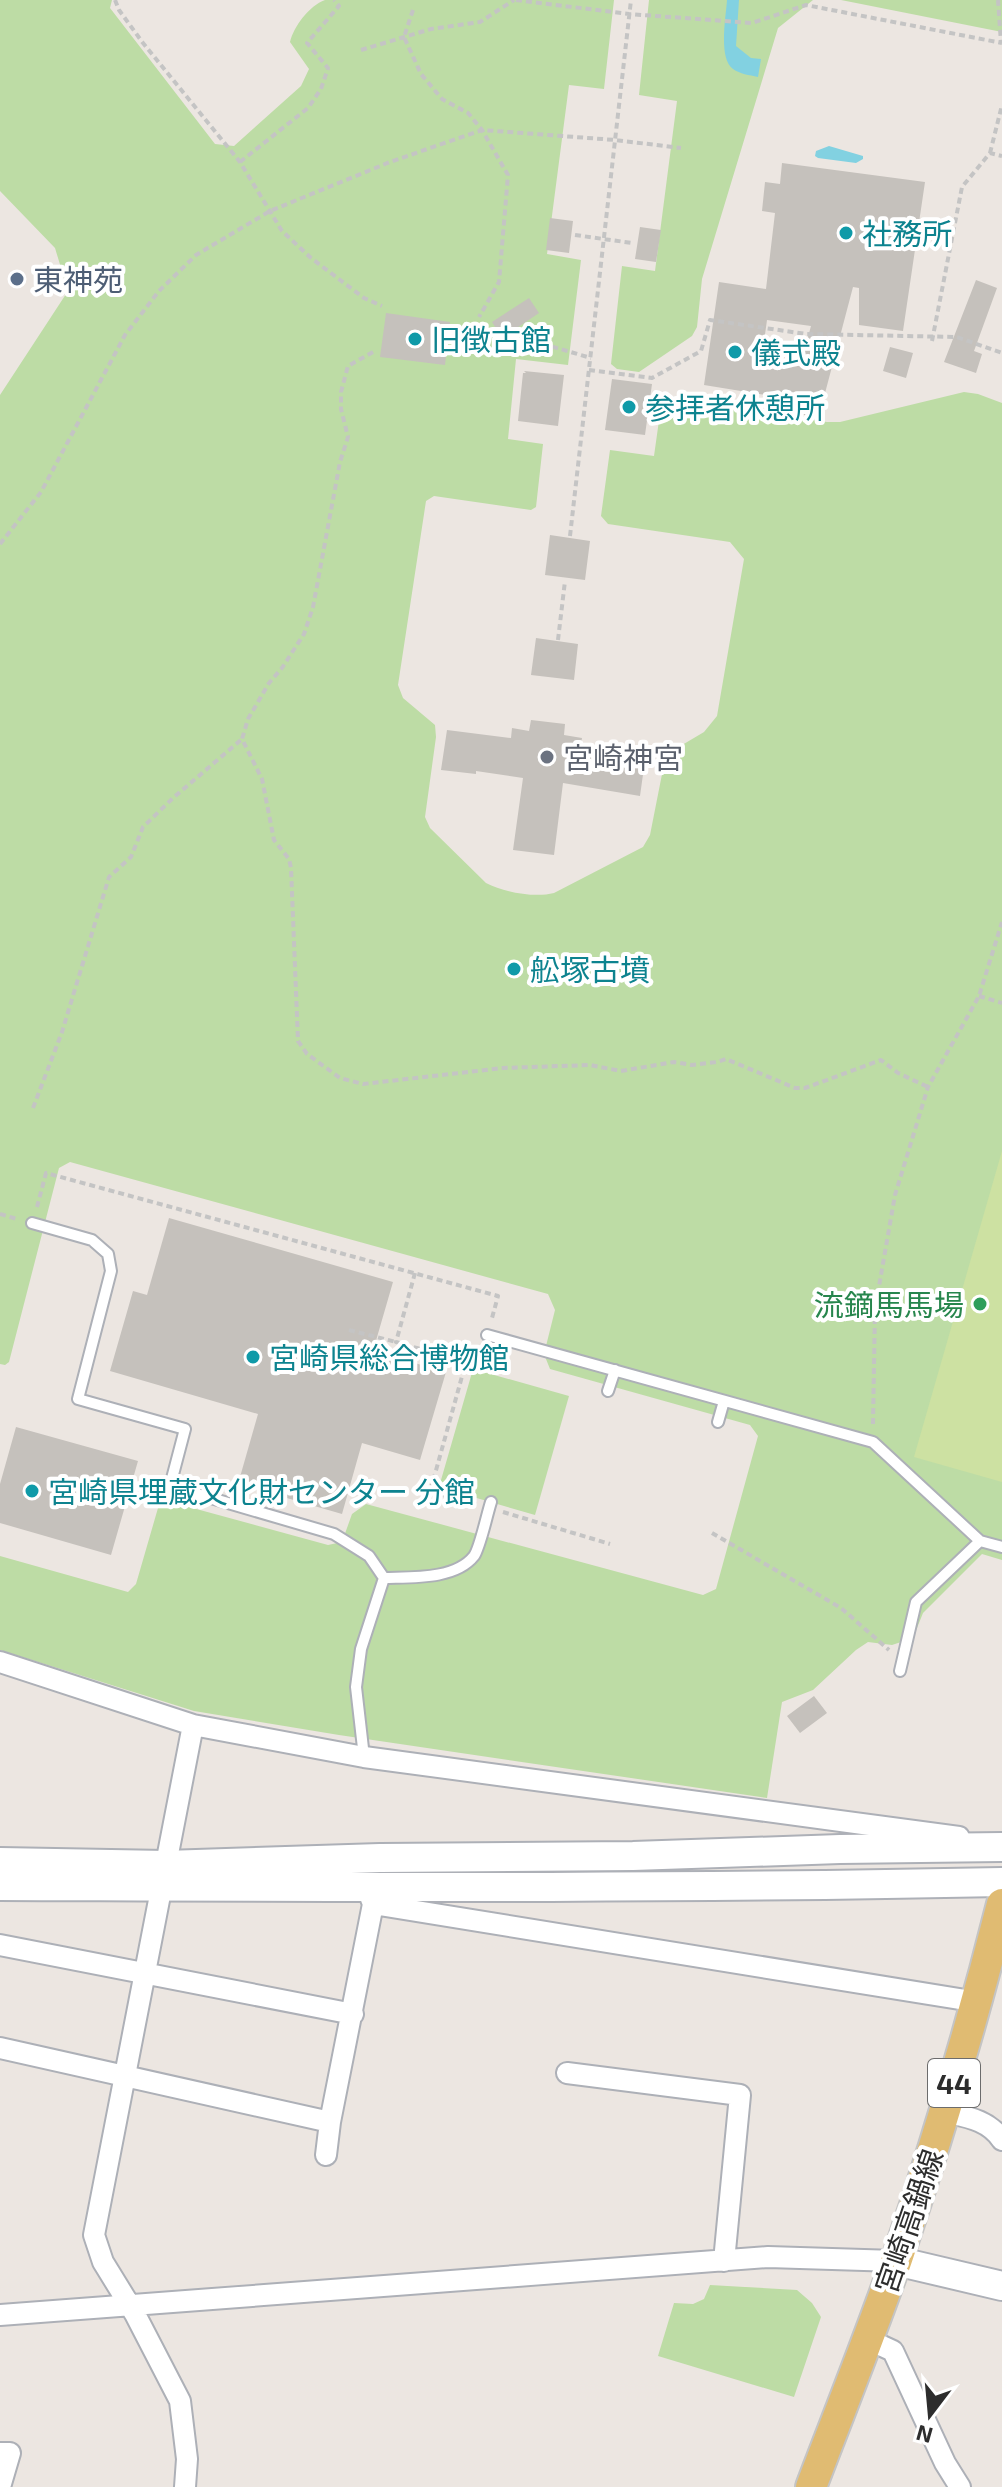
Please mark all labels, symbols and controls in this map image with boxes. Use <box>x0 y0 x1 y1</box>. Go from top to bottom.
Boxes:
place label: 社務所 <box>862 215 952 251</box>
marker: 社務所 <box>837 224 855 242</box>
place label: 東神苑 <box>33 261 123 297</box>
marker: 東神苑 <box>8 270 26 288</box>
place label: 旧徴古館 <box>431 321 551 357</box>
marker: 旧徴古館 <box>406 330 424 348</box>
place label: 儀式殿 <box>751 334 841 370</box>
marker: 儀式殿 <box>726 343 744 361</box>
place label: 参拝者休憩所 <box>645 389 825 425</box>
marker: 参拝者休憩所 <box>620 398 638 416</box>
place label: 宮崎神宮 <box>563 739 683 775</box>
marker: 宮崎神宮 <box>538 748 556 766</box>
place label: 舩塚古墳 <box>530 951 650 987</box>
marker: 舩塚古墳 <box>505 960 523 978</box>
place label: 流鏑馬馬場 <box>814 1286 964 1322</box>
marker: 流鏑馬馬場 <box>971 1295 989 1313</box>
place label: 宮崎県総合博物館 <box>269 1339 509 1375</box>
marker: 宮崎県総合博物館 <box>244 1348 262 1366</box>
place label: 宮崎県埋蔵文化財センター 分館 <box>48 1473 475 1509</box>
marker: 宮崎県埋蔵文化財センター 分館 <box>23 1482 41 1500</box>
road number: 44 <box>928 2059 980 2107</box>
street label: 宮崎高鍋線 <box>867 2144 949 2298</box>
north arrow <box>890 2375 970 2455</box>
text: N <box>913 2421 935 2450</box>

